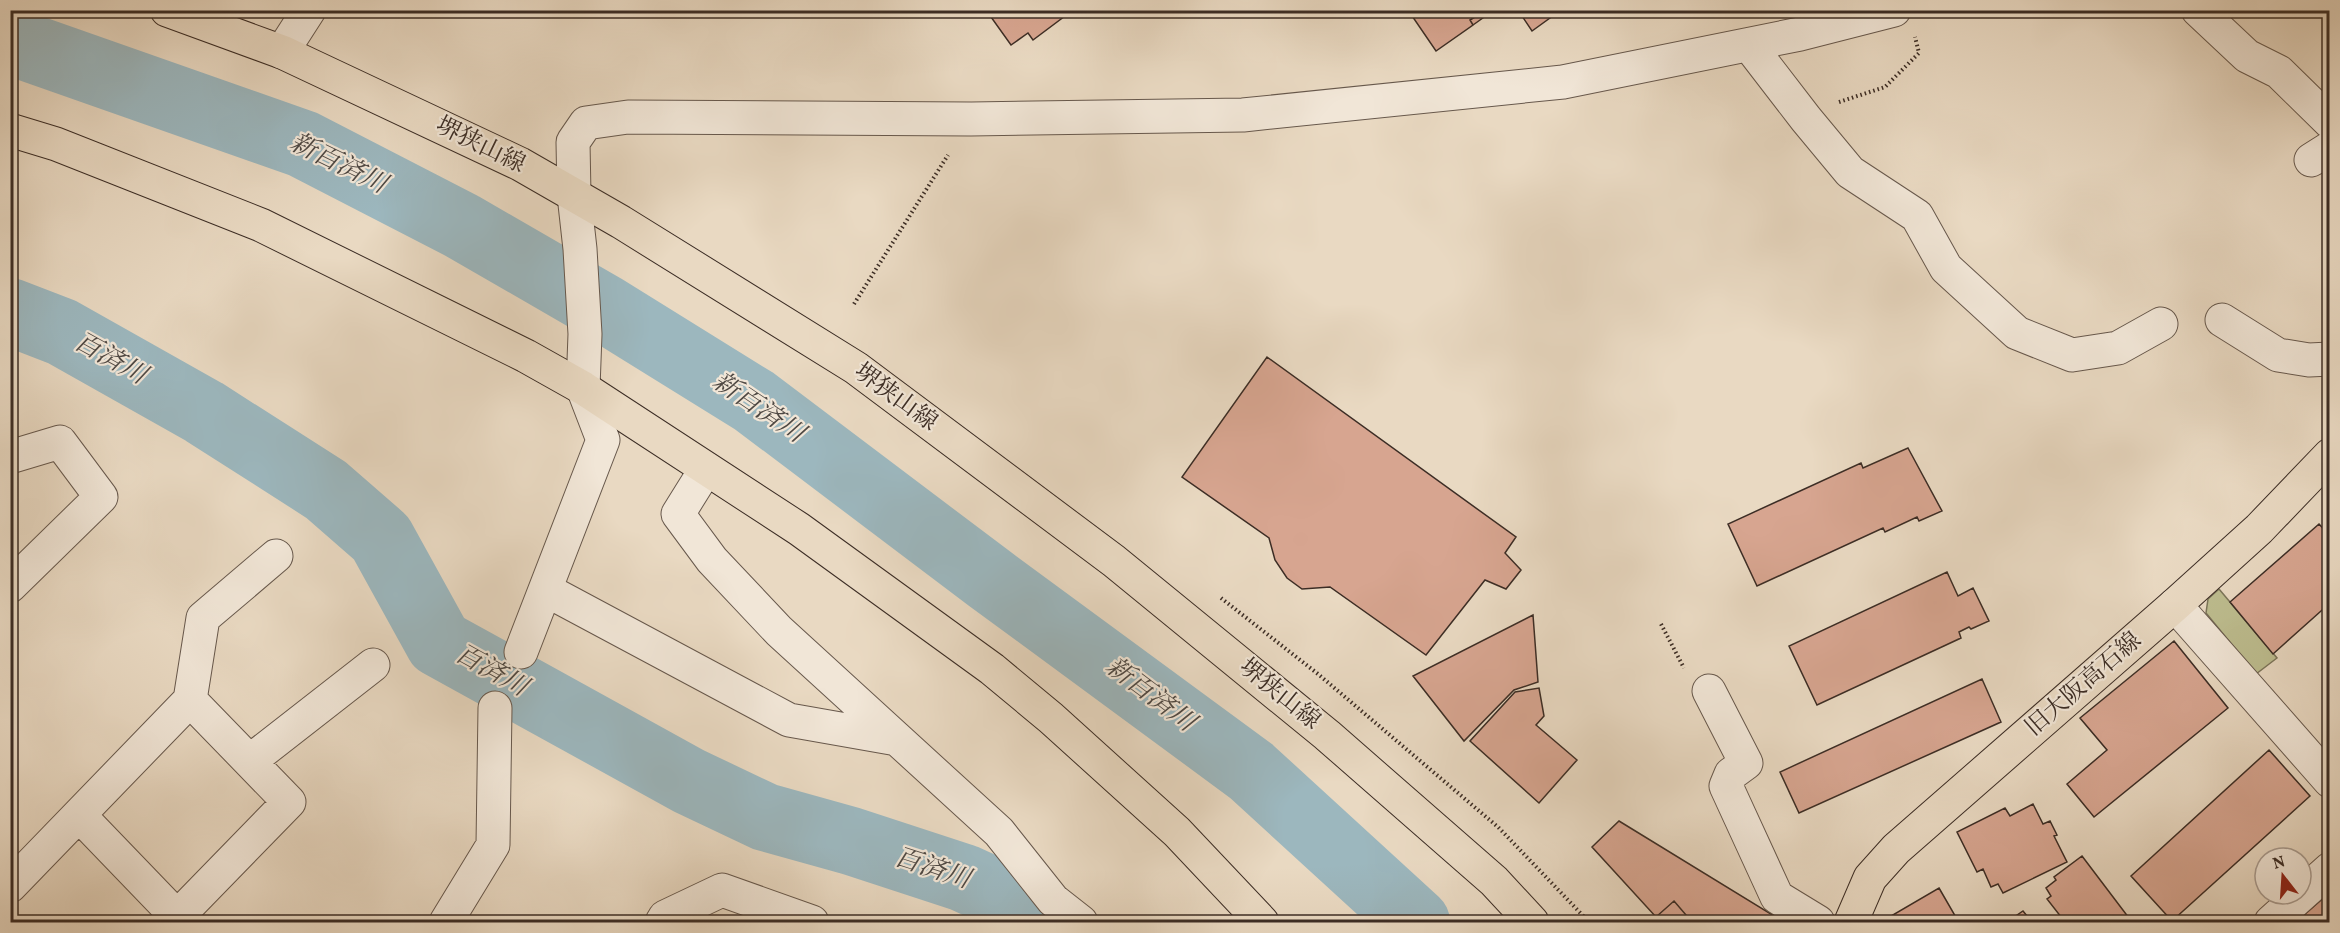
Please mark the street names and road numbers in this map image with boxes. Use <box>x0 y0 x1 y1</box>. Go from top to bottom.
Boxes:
street label: 堺狭山線 <box>429 110 531 182</box>
street label: 堺狭山線 <box>846 356 944 440</box>
street label: 旧大阪高石線 <box>2019 625 2149 745</box>
street label: 堺狭山線 <box>1231 652 1327 738</box>

